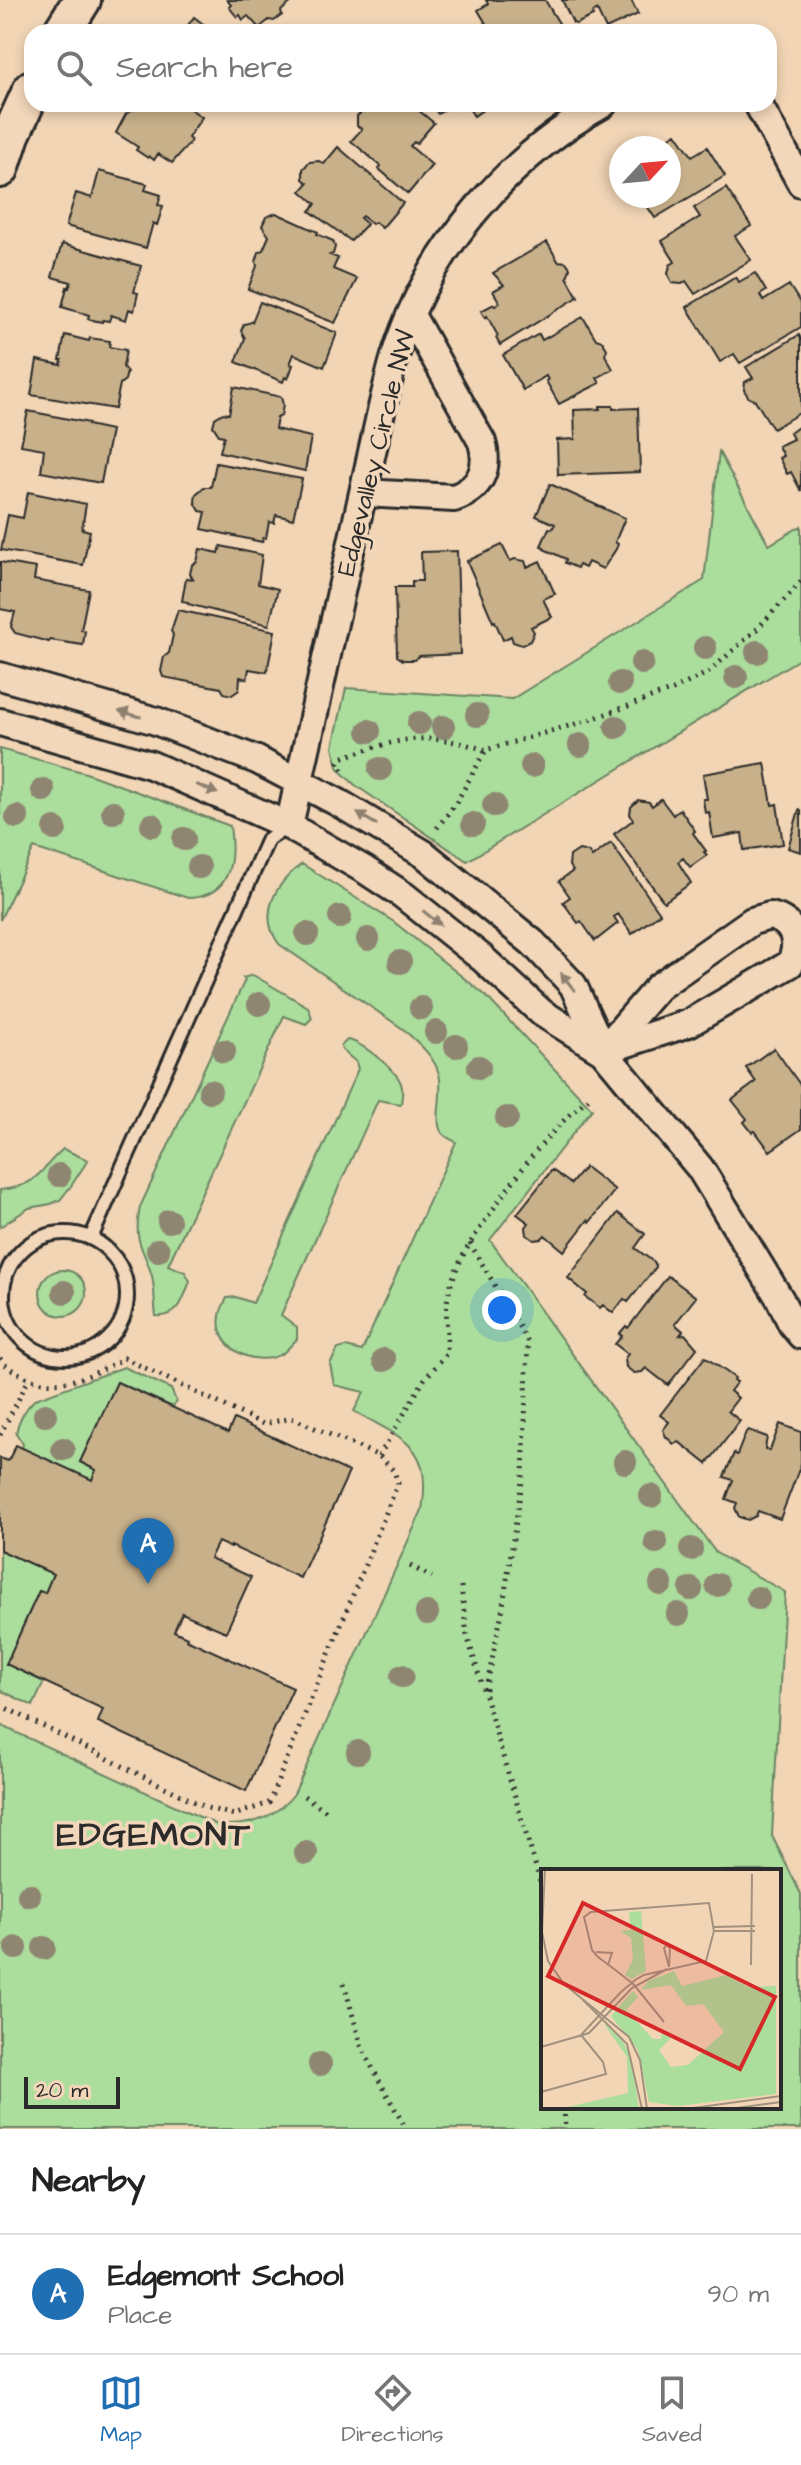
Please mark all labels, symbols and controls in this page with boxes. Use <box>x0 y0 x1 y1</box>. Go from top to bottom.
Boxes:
search box <box>24 24 777 112</box>
icon: search <box>52 46 96 90</box>
text: Search here <box>116 47 293 89</box>
north arrow <box>609 136 681 208</box>
street label: Edgevalley Circle NW <box>328 326 426 580</box>
one-way arrow <box>118 707 142 720</box>
one-way arrow <box>195 782 219 795</box>
one-way arrow <box>356 813 378 827</box>
one-way arrow <box>422 909 442 926</box>
one-way arrow <box>560 971 576 993</box>
your location <box>482 1290 522 1330</box>
pin: A <box>122 1518 174 1584</box>
district label: EDGEMONT <box>56 1811 252 1859</box>
inset map <box>541 1869 781 2109</box>
scale bar <box>24 2073 120 2109</box>
text: 20 m <box>36 2075 88 2106</box>
text: Nearby <box>32 2157 146 2205</box>
text: Edgemont School <box>108 2255 344 2297</box>
text: A <box>50 2276 66 2312</box>
text: 90 m <box>707 2276 769 2312</box>
text: Place <box>108 2297 172 2333</box>
tab: Map <box>99 2371 143 2450</box>
tab: Directions <box>341 2371 444 2450</box>
tab: Saved <box>642 2371 702 2450</box>

